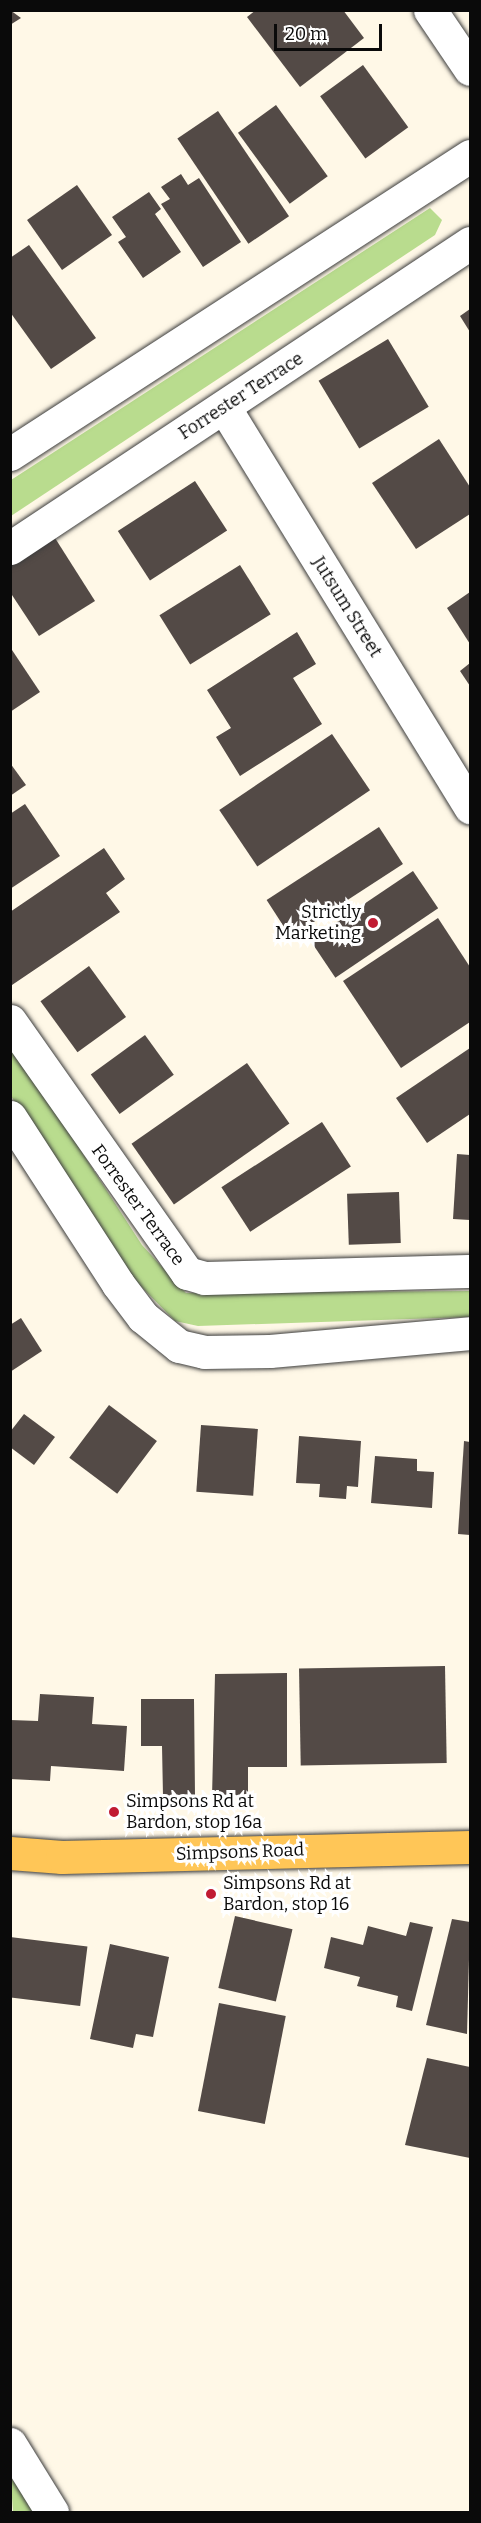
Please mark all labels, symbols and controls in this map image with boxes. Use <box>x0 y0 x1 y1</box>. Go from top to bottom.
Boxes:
scale bar <box>277 12 385 50</box>
text: 20 m <box>285 23 327 45</box>
street label: Forrester Terrace <box>175 348 307 444</box>
street label: Jutsum Street <box>307 553 387 661</box>
place label: Strictly Marketing <box>275 902 361 944</box>
marker: Strictly Marketing <box>366 916 380 930</box>
street label: Forrester Terrace <box>87 1140 189 1270</box>
place label: Simpsons Rd at Bardon, stop 16a <box>126 1791 262 1834</box>
marker: Simpsons Rd at Bardon, stop 16a <box>107 1805 121 1819</box>
street label: Simpsons Road <box>175 1839 305 1865</box>
place label: Simpsons Rd at Bardon, stop 16 <box>223 1873 351 1916</box>
marker: Simpsons Rd at Bardon, stop 16 <box>204 1887 218 1901</box>

